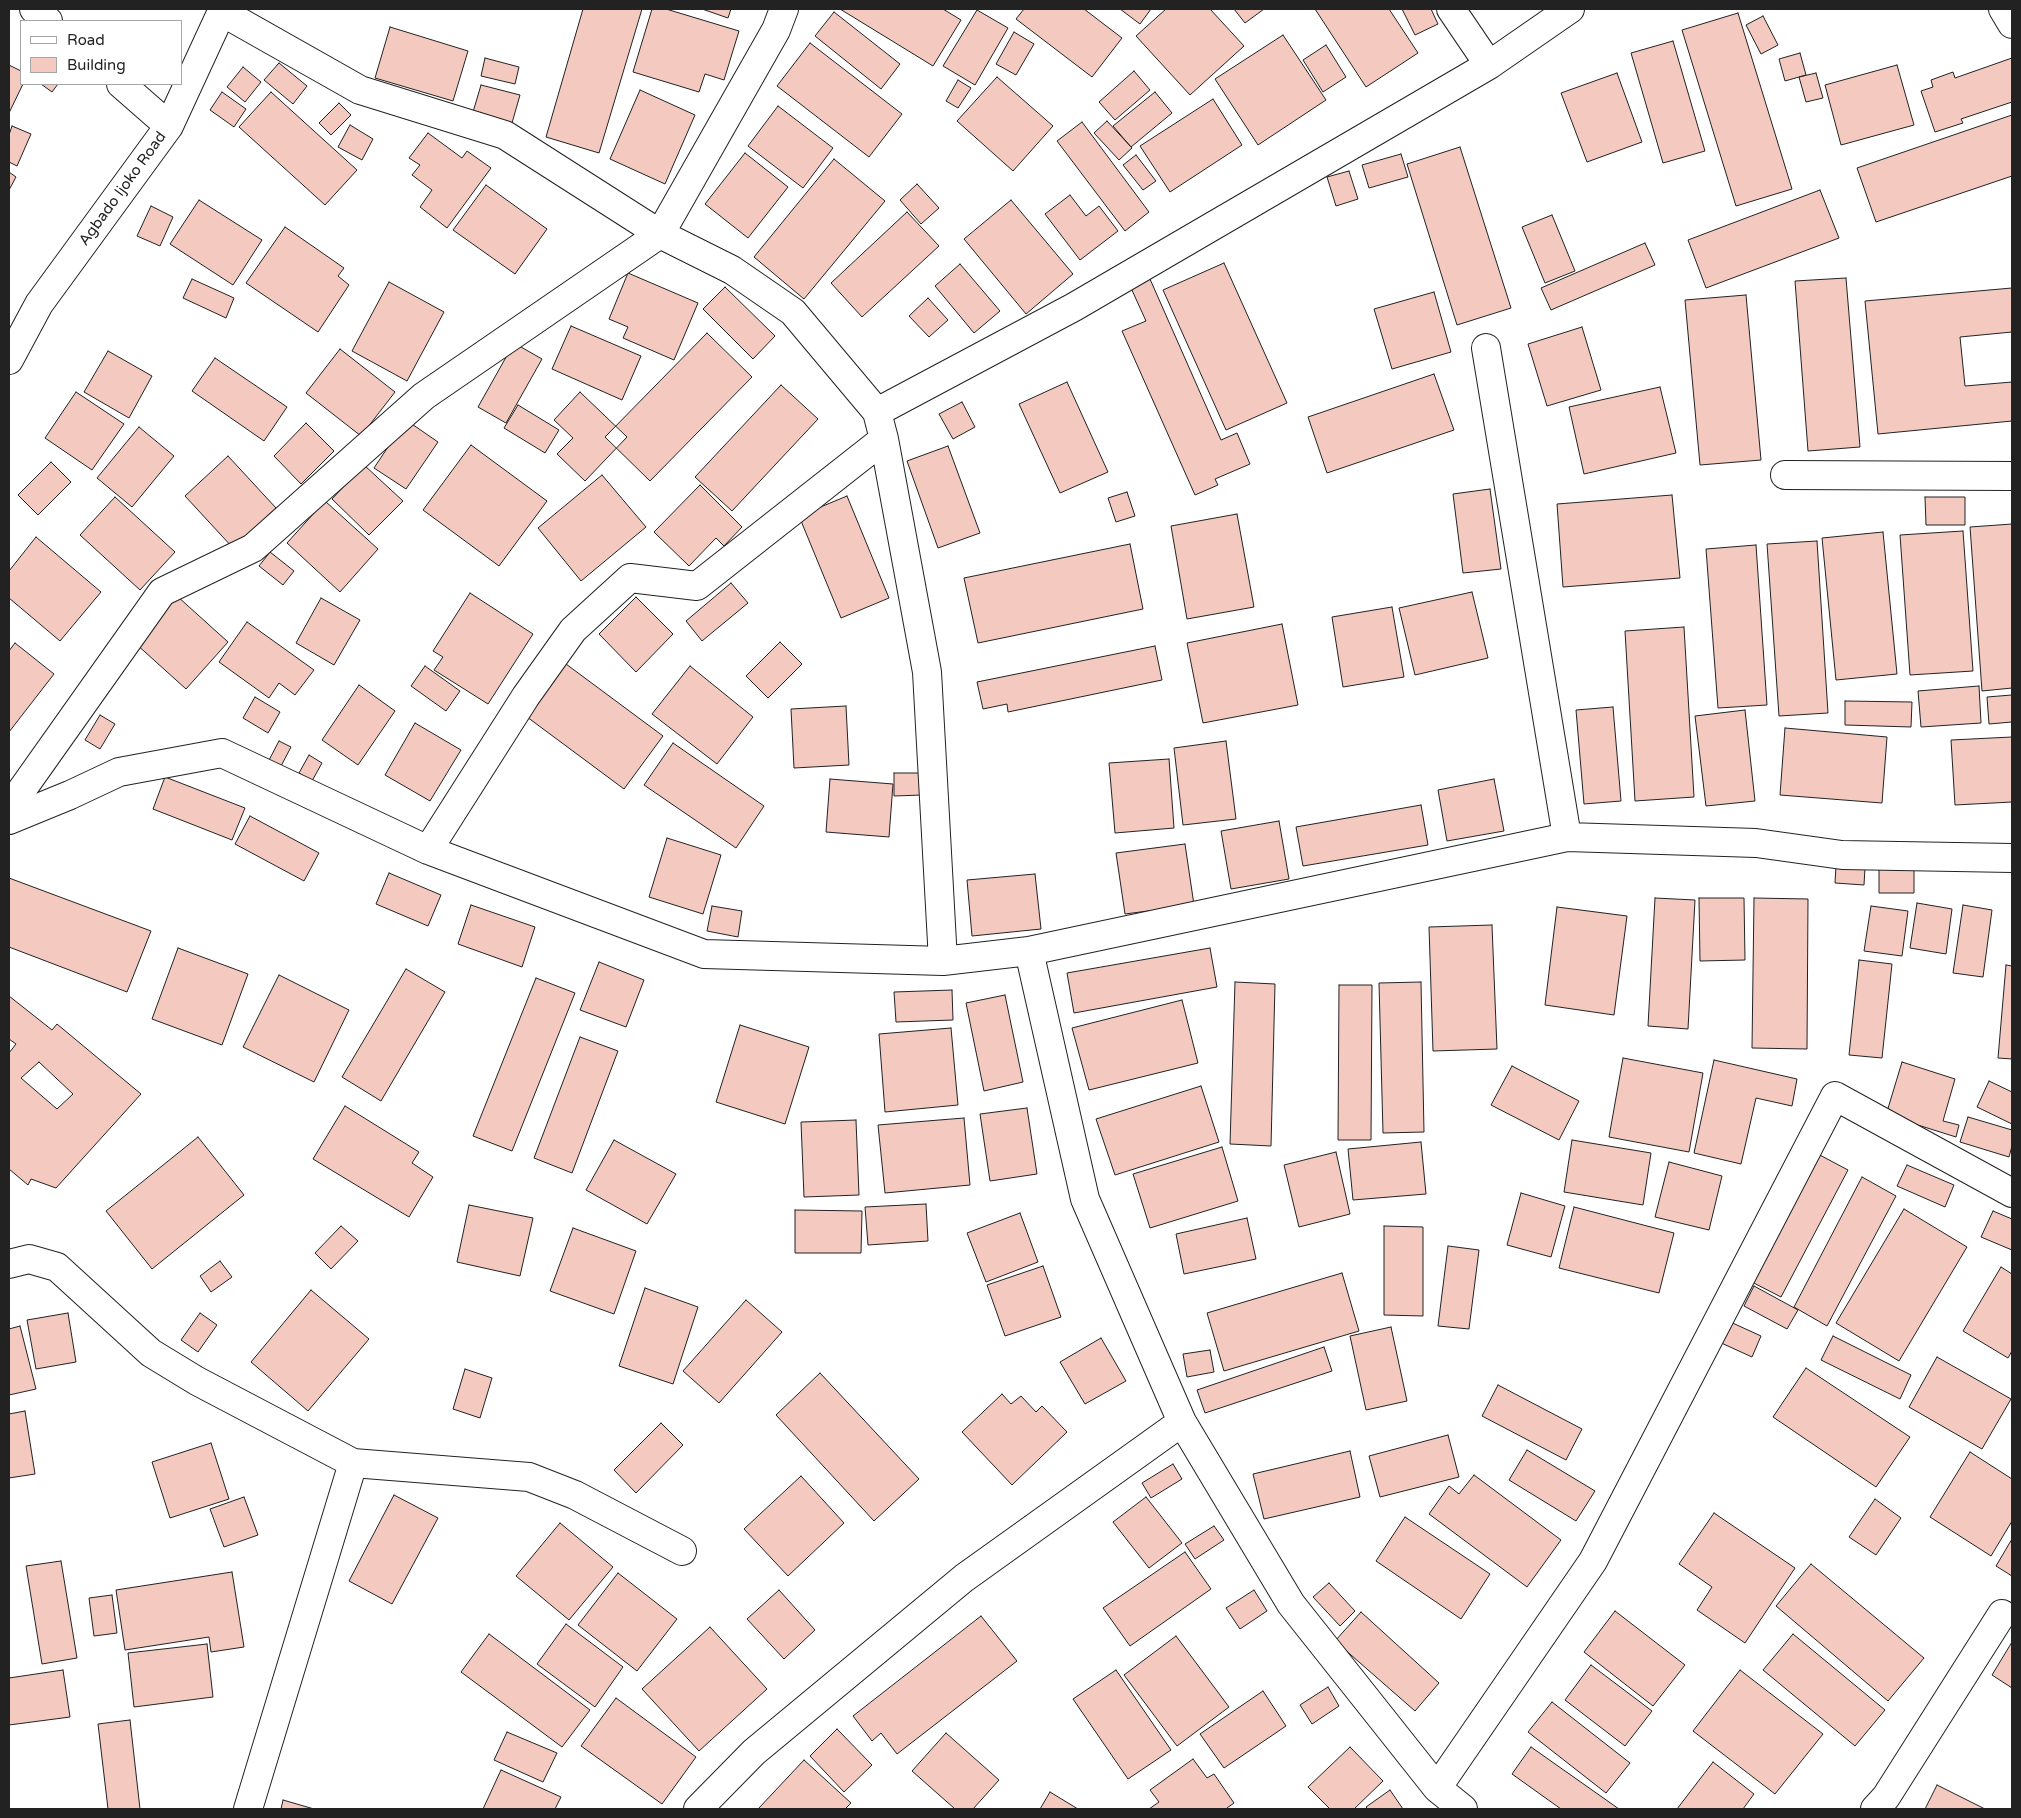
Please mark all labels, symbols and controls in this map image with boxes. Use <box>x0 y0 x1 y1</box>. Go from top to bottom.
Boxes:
legend <box>20 20 182 85</box>
text: Road <box>67 31 105 49</box>
text: Building <box>67 56 126 74</box>
street label: Agbado Ijoko Road <box>76 128 170 250</box>

